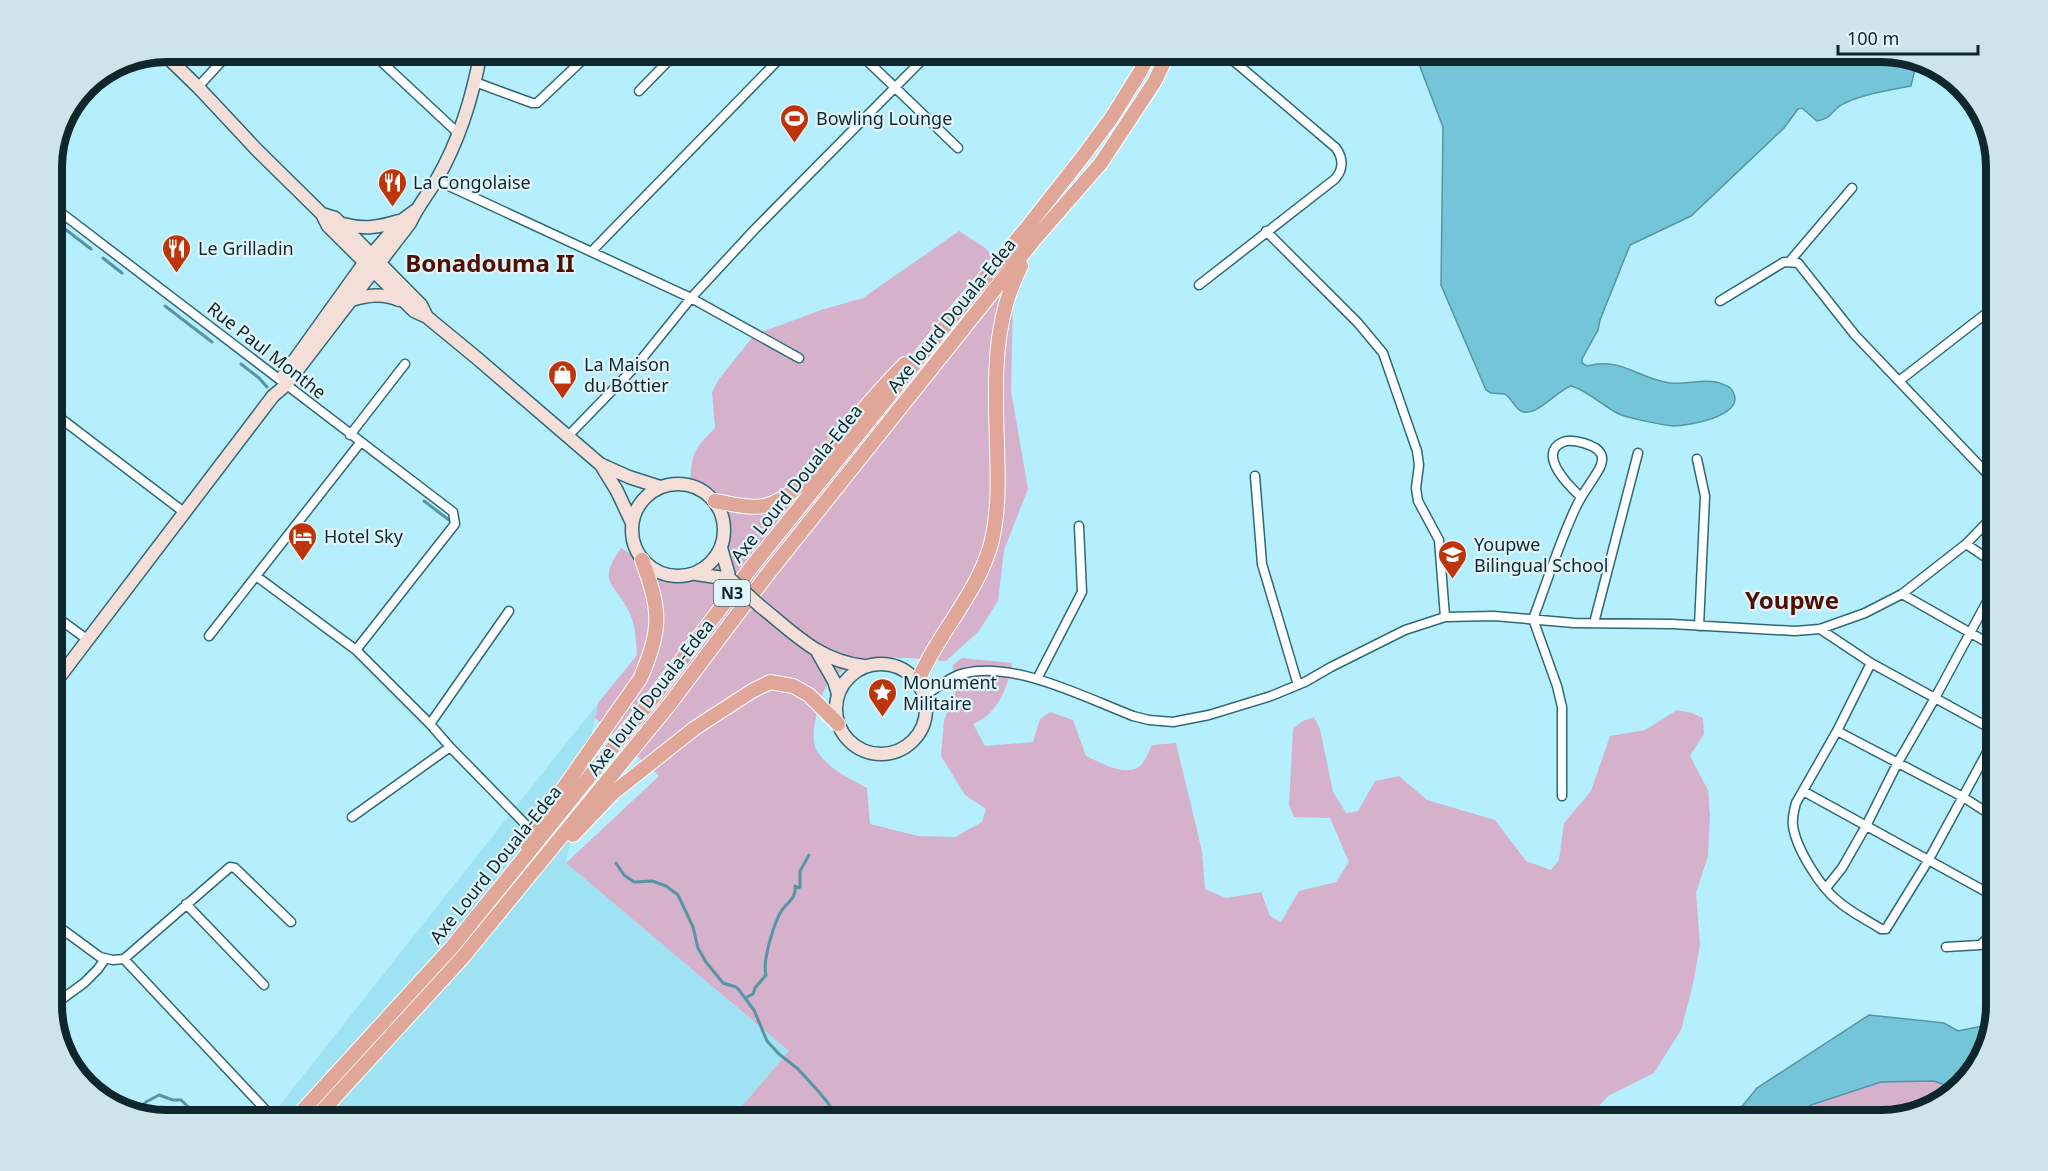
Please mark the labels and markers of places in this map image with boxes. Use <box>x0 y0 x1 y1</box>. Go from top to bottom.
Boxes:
sports icon: Bowling Lounge <box>779 102 811 144</box>
place label: Bowling Lounge <box>816 106 952 130</box>
restaurant icon: La Congolaise <box>376 166 408 208</box>
place label: La Congolaise <box>413 170 531 194</box>
restaurant icon: Le Grilladin <box>161 232 193 274</box>
place label: Le Grilladin <box>198 236 294 260</box>
place label: La Maison du Bottier <box>584 352 670 397</box>
shop icon: La Maison du Bottier <box>547 358 579 400</box>
hotel icon: Hotel Sky <box>287 520 319 562</box>
place label: Hotel Sky <box>324 524 404 548</box>
place label: Youpwe Bilingual School <box>1474 532 1608 577</box>
school or university icon: Youpwe Bilingual School <box>1437 538 1469 580</box>
place label: Monument Militaire <box>903 670 998 715</box>
place icon: Monument Militaire <box>866 676 898 718</box>

